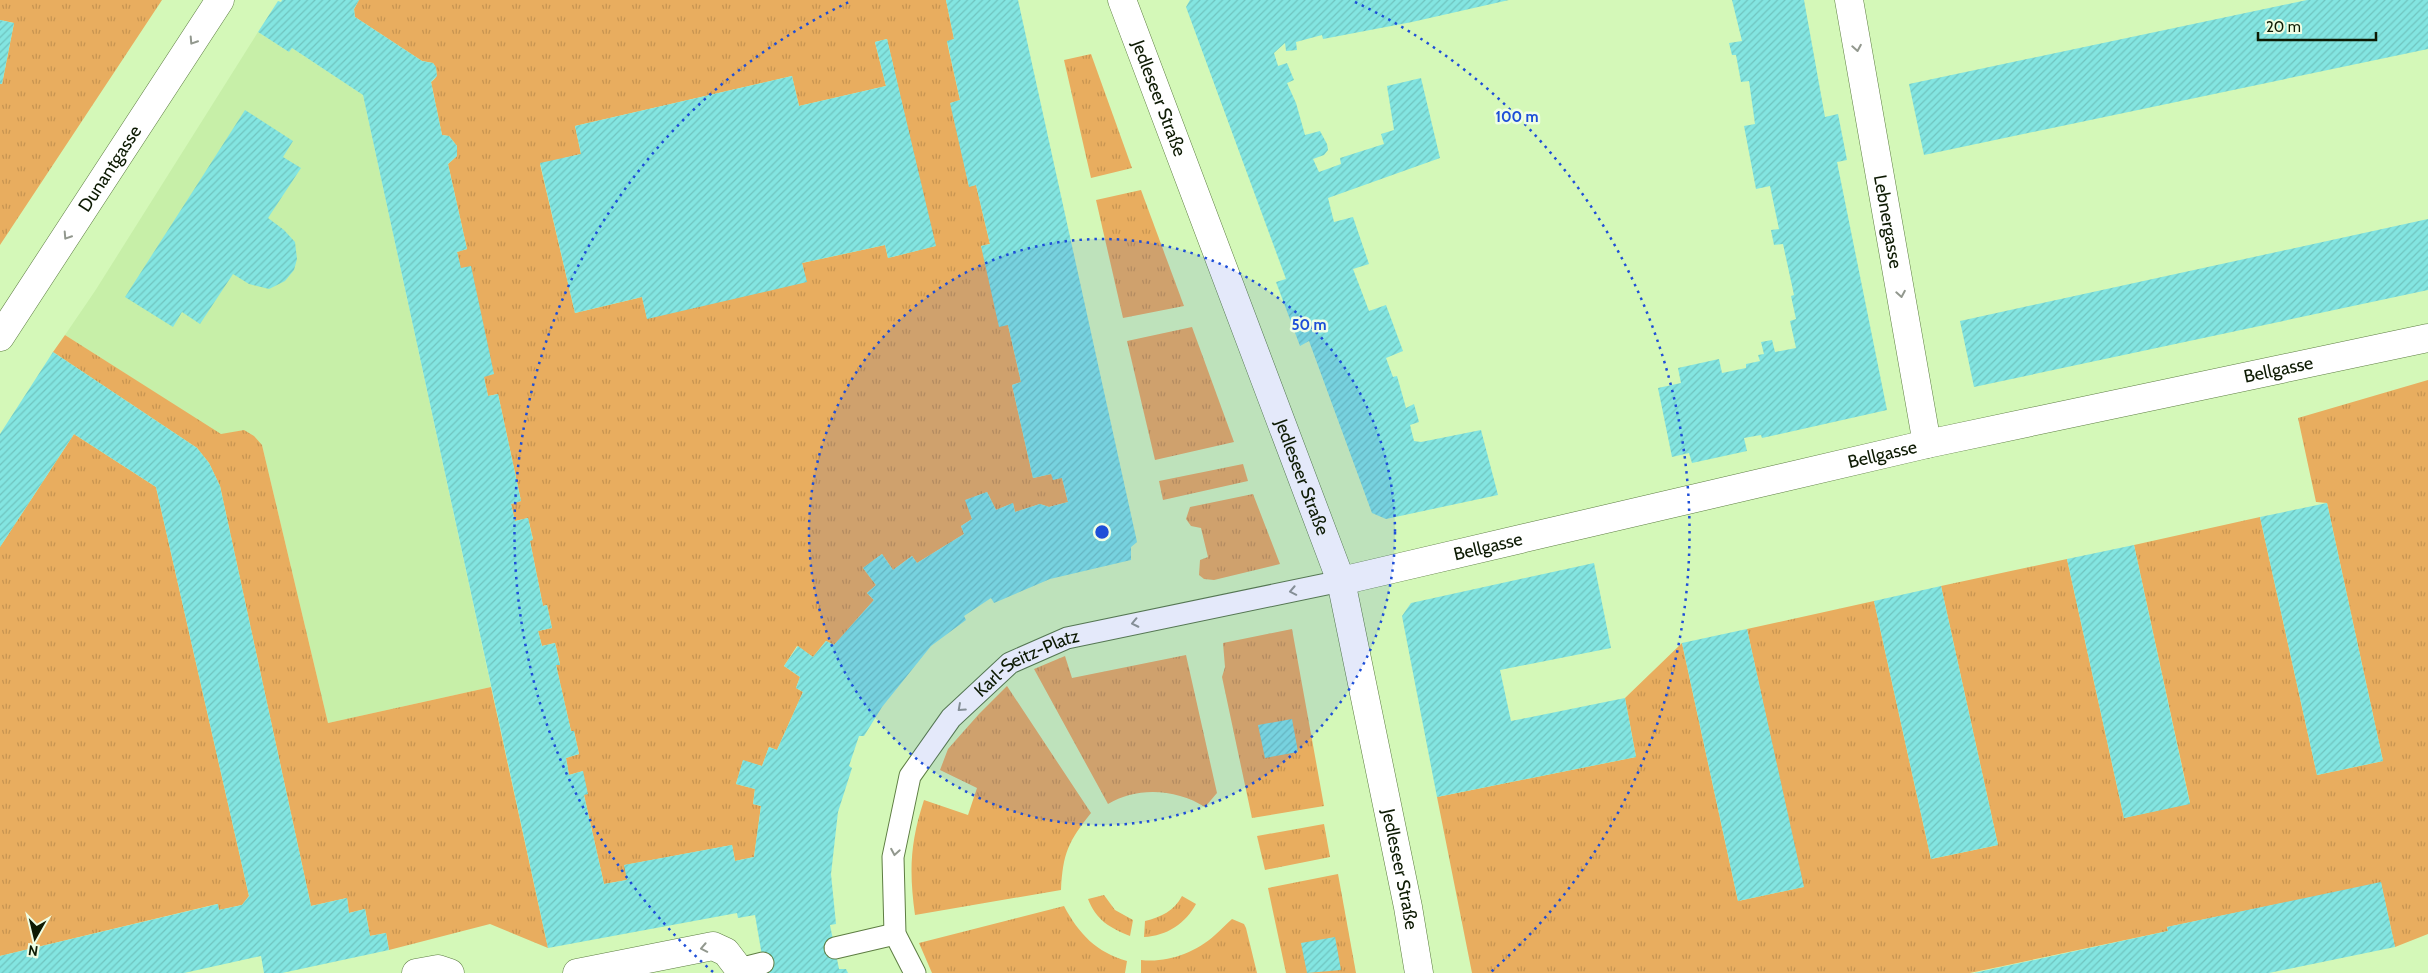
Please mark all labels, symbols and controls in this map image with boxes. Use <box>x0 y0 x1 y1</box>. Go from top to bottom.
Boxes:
scale bar <box>2258 10 2376 42</box>
text: 20 m <box>2266 18 2301 36</box>
one-way arrow <box>190 36 200 45</box>
street label: Jedleseer Straße <box>1127 36 1191 160</box>
one-way arrow <box>1852 44 1862 52</box>
text: 100 m <box>1495 108 1539 126</box>
street label: Dunantgasse <box>74 121 146 216</box>
street label: Lebnergasse <box>1869 173 1907 270</box>
one-way arrow <box>63 231 73 240</box>
one-way arrow <box>1895 290 1905 299</box>
text: 50 m <box>1291 316 1327 334</box>
street label: Bellgasse <box>2242 352 2315 388</box>
street label: Jedleseer Straße <box>1270 415 1334 538</box>
street label: Bellgasse <box>1846 436 1919 473</box>
centre of rings <box>1093 523 1111 541</box>
street label: Bellgasse <box>1451 528 1525 565</box>
one-way arrow <box>1288 585 1297 596</box>
one-way arrow <box>1130 618 1139 628</box>
street label: Karl-Seitz-Platz <box>970 625 1082 702</box>
one-way arrow <box>958 702 967 711</box>
street label: Jedleseer Straße <box>1377 806 1423 931</box>
one-way arrow <box>890 847 900 856</box>
north arrow <box>10 913 60 963</box>
text: N <box>27 941 39 960</box>
one-way arrow <box>700 942 708 952</box>

